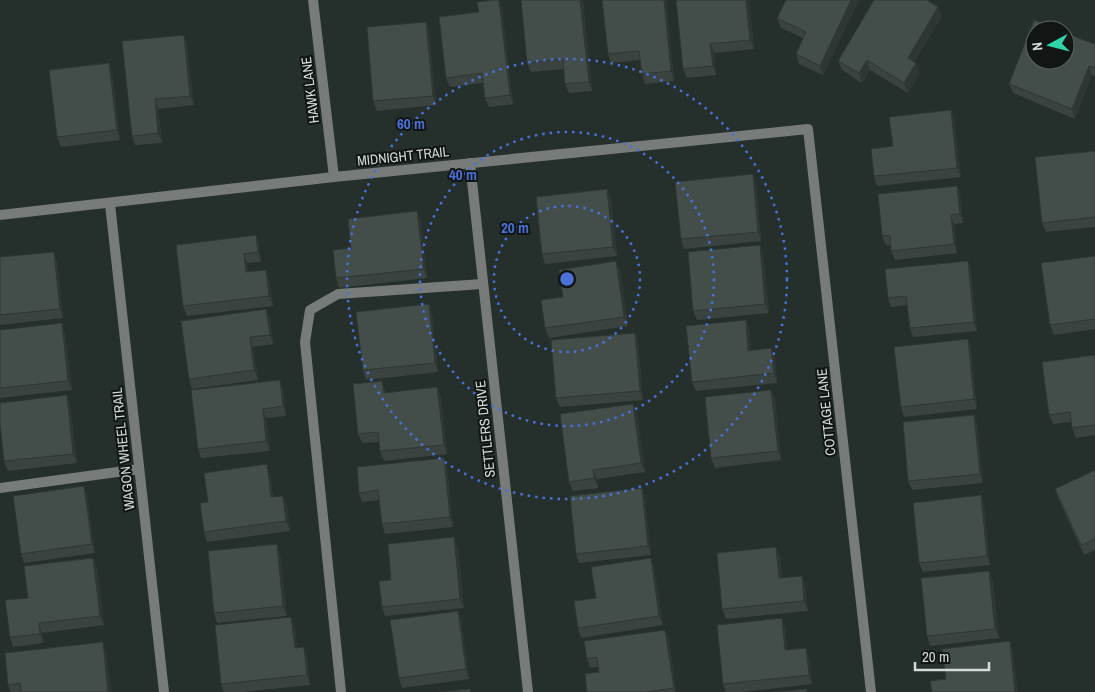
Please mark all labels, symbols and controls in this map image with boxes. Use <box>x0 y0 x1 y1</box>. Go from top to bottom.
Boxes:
north arrow <box>1025 20 1075 70</box>
text: N <box>1028 41 1047 52</box>
street label: HAWK LANE <box>297 56 323 124</box>
text: 60 m <box>397 113 425 134</box>
street label: MIDNIGHT TRAIL <box>356 142 450 170</box>
text: 40 m <box>449 164 477 185</box>
text: 20 m <box>501 217 529 238</box>
centre of rings <box>558 270 576 288</box>
street label: COTTAGE LANE <box>812 367 840 457</box>
street label: SETTLERS DRIVE <box>471 380 499 478</box>
street label: WAGON WHEEL TRAIL <box>108 386 138 511</box>
scale bar <box>915 640 989 672</box>
text: 20 m <box>922 646 949 667</box>

